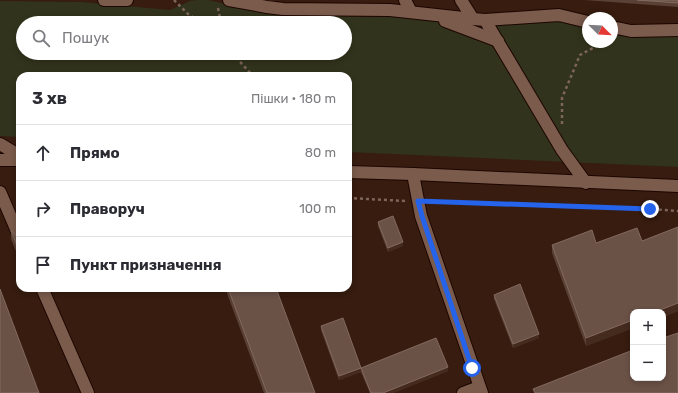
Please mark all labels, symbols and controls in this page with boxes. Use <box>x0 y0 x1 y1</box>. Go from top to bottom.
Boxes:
north arrow <box>582 12 618 48</box>
search box <box>16 16 352 60</box>
icon: search <box>30 27 52 49</box>
text: Пошук <box>62 29 109 47</box>
text: 3 хв <box>32 88 67 108</box>
text: Пішки · 180 m <box>251 91 336 106</box>
icon: ahead <box>32 142 54 164</box>
text: Прямо <box>70 144 120 162</box>
text: 80 m <box>305 145 336 160</box>
icon: right <box>32 198 54 220</box>
text: Праворуч <box>70 200 145 218</box>
route end <box>641 200 659 218</box>
text: 100 m <box>299 201 336 216</box>
icon: arrive <box>32 254 54 276</box>
text: Пункт призначення <box>70 256 222 274</box>
map controls <box>630 309 666 381</box>
button: + <box>630 309 666 345</box>
button: − <box>630 345 666 381</box>
route start <box>463 359 481 377</box>

